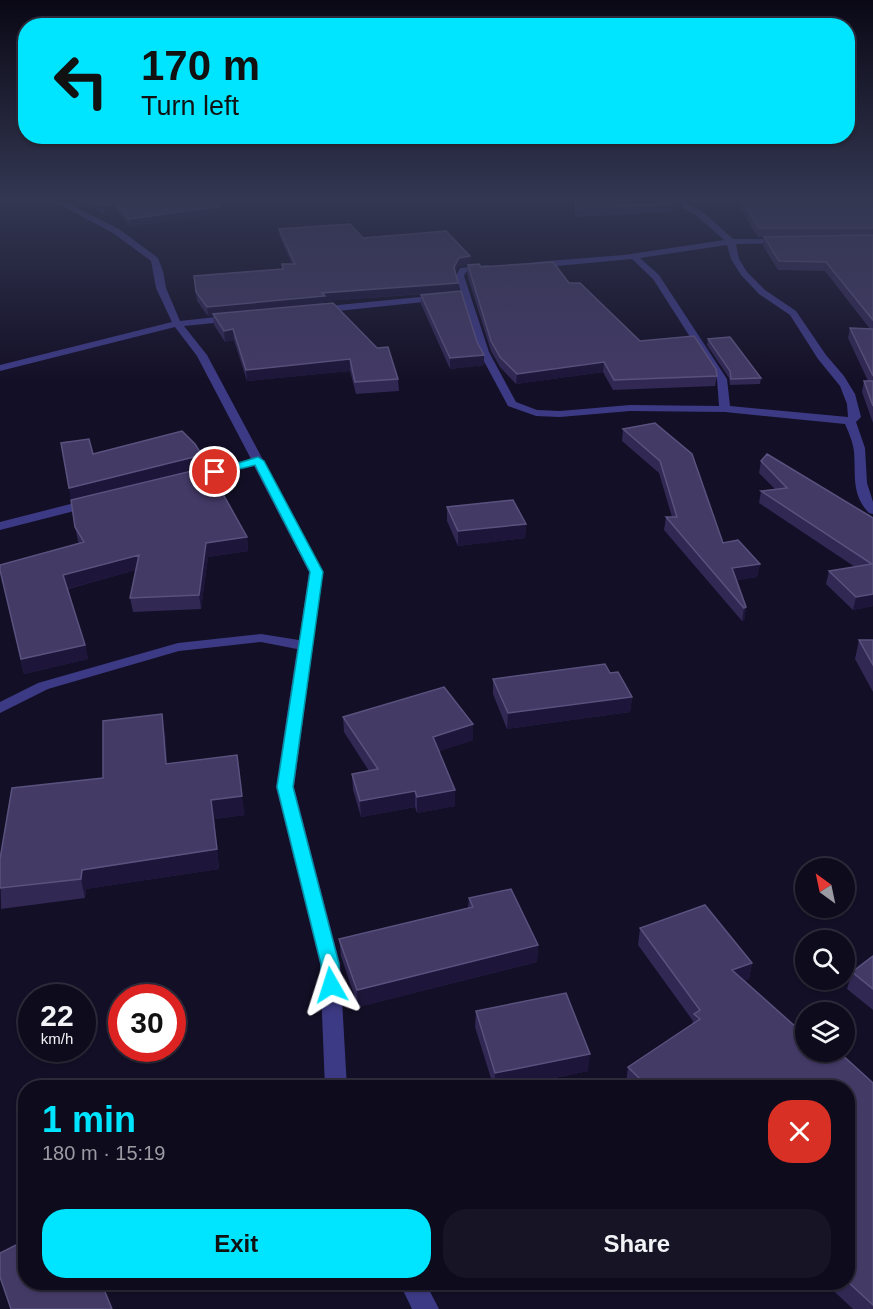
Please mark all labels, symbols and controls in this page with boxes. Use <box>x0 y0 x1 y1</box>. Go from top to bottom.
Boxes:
icon: left <box>42 42 120 120</box>
text: 170 m <box>141 42 260 89</box>
text: Turn left <box>141 91 239 121</box>
pin <box>189 446 240 497</box>
icon: arrive <box>198 455 231 488</box>
north arrow <box>795 858 855 918</box>
map controls <box>795 858 855 1062</box>
button: search <box>795 930 855 990</box>
position arrow <box>299 953 363 1017</box>
speed limit sign: 30 <box>108 984 186 1062</box>
text: 22 <box>40 999 74 1032</box>
button: layers <box>795 1002 855 1062</box>
text: km/h <box>41 1030 73 1047</box>
text: 1 min <box>42 1099 136 1140</box>
button: close <box>768 1100 831 1163</box>
text: 180 m · 15:19 <box>42 1142 165 1164</box>
button: Exit <box>42 1209 431 1278</box>
button: Share <box>443 1209 831 1278</box>

